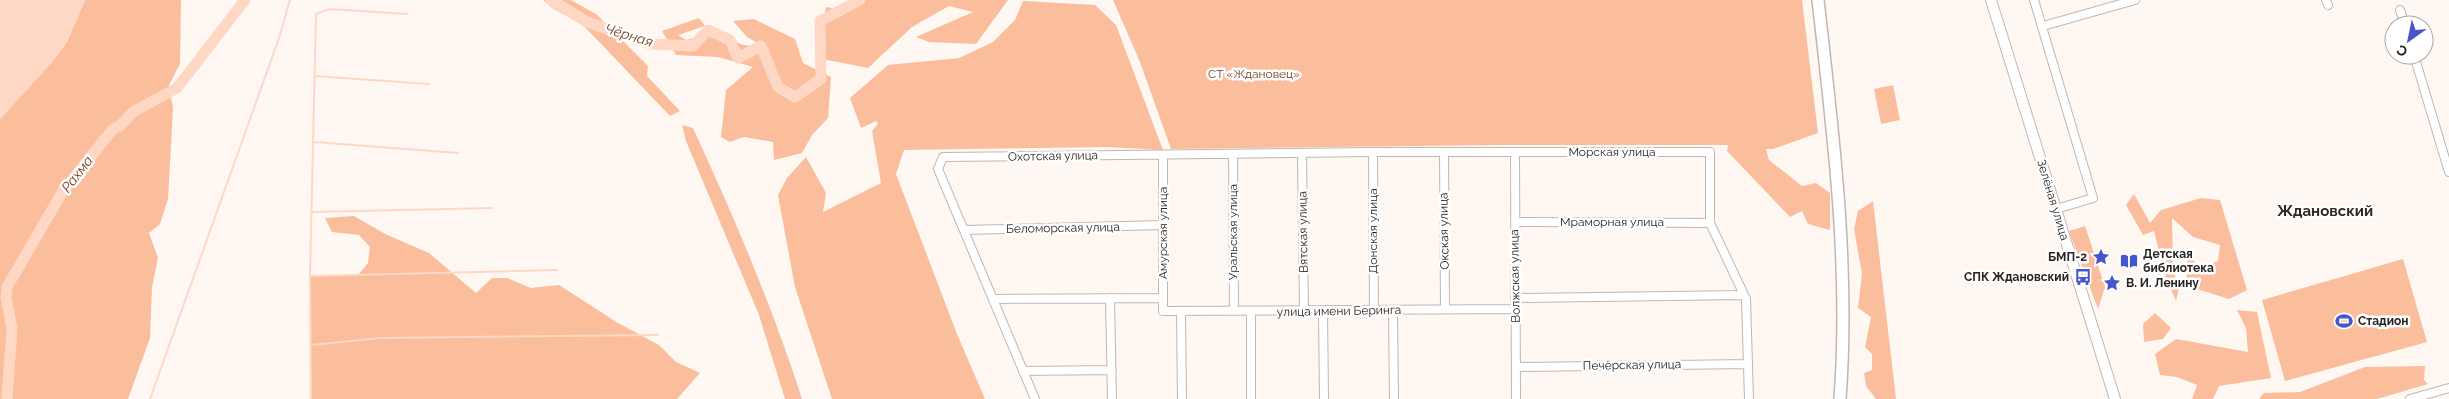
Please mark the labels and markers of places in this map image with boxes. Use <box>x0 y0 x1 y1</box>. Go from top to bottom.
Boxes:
place icon: БМП-2 <box>2091 247 2111 267</box>
place label: Детская библиотека <box>2143 247 2214 275</box>
place label: БМП-2 <box>2048 250 2087 264</box>
library icon: Детская библиотека <box>2119 251 2139 271</box>
bus stop icon: СПК Ждановский <box>2073 267 2093 287</box>
place label: СПК Ждановский <box>1964 270 2069 284</box>
place icon: В. И. Ленину <box>2102 273 2122 293</box>
place label: В. И. Ленину <box>2126 276 2199 290</box>
sports icon: Стадион <box>2334 311 2354 331</box>
place label: Стадион <box>2358 314 2409 328</box>

